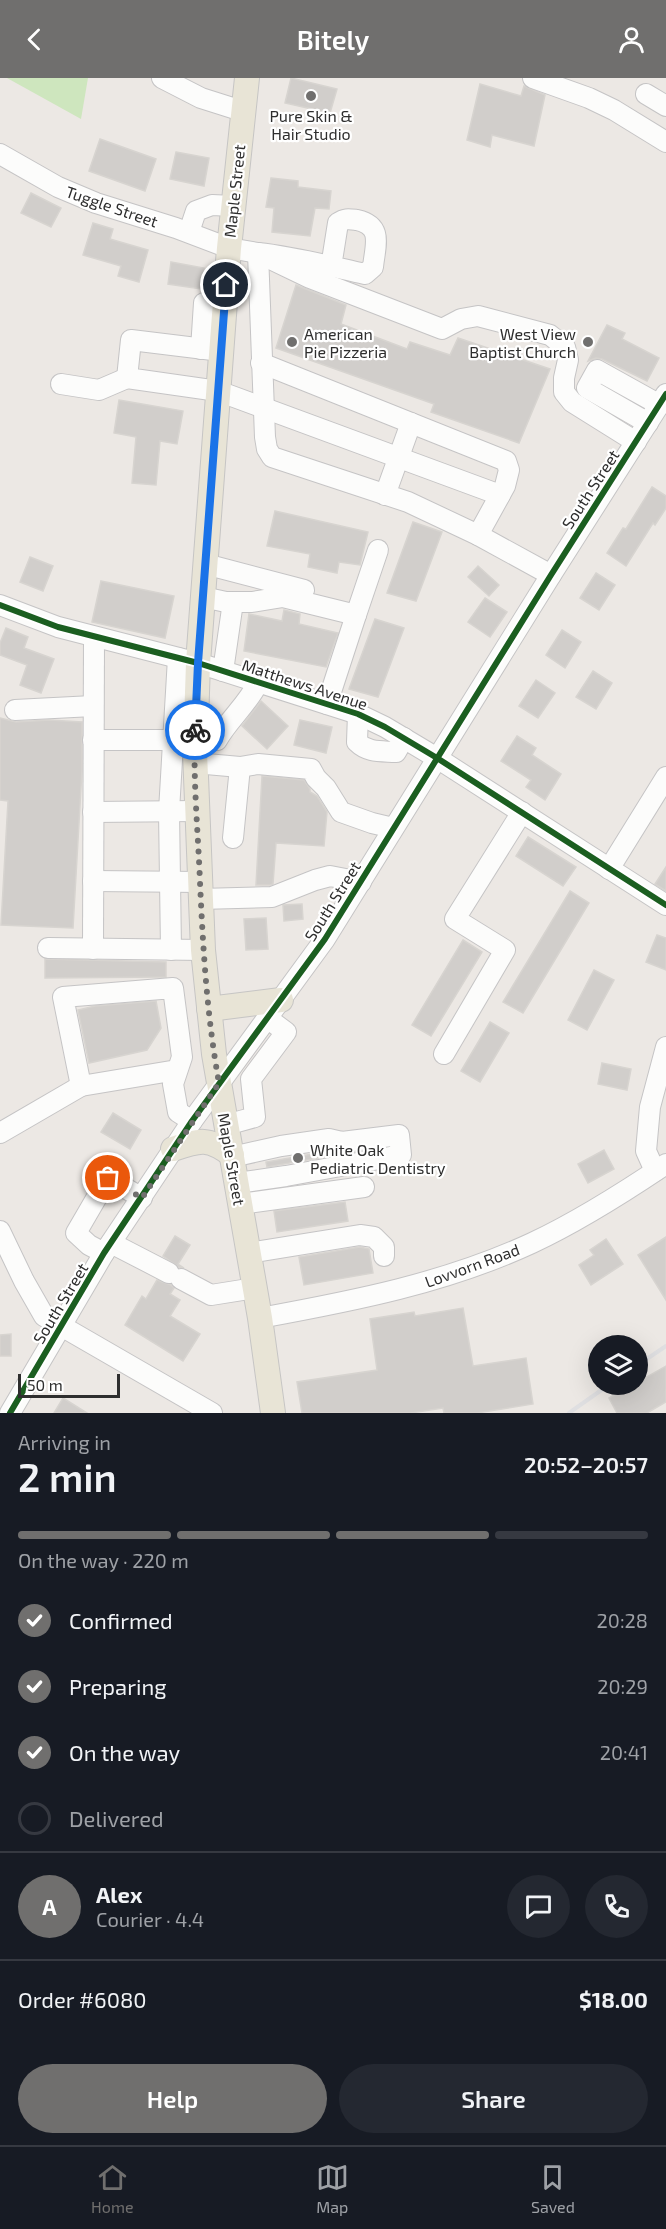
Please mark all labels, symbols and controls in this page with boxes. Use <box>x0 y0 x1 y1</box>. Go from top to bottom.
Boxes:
icon: back <box>18 23 51 56</box>
text: Bitely <box>297 23 369 55</box>
icon: person <box>615 23 648 56</box>
marker: Pure Skin & Hair Studio <box>304 89 318 103</box>
place label: Pure Skin & Hair Studio <box>269 106 353 143</box>
street label: Maple Street <box>220 144 248 238</box>
street label: Tuggle Street <box>63 181 161 231</box>
pin <box>200 259 251 310</box>
icon: home <box>209 268 242 301</box>
place label: American Pie Pizzeria <box>304 324 387 361</box>
place label: West View Baptist Church <box>469 324 576 361</box>
marker: American Pie Pizzeria <box>285 335 299 349</box>
marker: West View Baptist Church <box>581 335 595 349</box>
street label: South Street <box>557 446 623 532</box>
street label: Matthews Avenue <box>240 655 370 713</box>
courier <box>165 700 225 760</box>
icon: bike <box>179 714 212 747</box>
street label: South Street <box>300 858 364 944</box>
street label: Maple Street <box>215 1111 249 1207</box>
place label: White Oak Pediatric Dentistry <box>310 1140 446 1177</box>
marker: White Oak Pediatric Dentistry <box>291 1151 305 1165</box>
pin <box>82 1152 133 1203</box>
icon: bag <box>91 1161 124 1194</box>
street label: Lovvorn Road <box>422 1239 522 1291</box>
street label: South Street <box>29 1259 91 1347</box>
map controls <box>588 1335 648 1395</box>
button: layers <box>588 1335 648 1395</box>
scale bar <box>18 1371 120 1398</box>
text: 50 m <box>27 1375 63 1394</box>
text: Arriving in <box>18 1430 111 1454</box>
text: 20:52–20:57 <box>524 1451 648 1477</box>
text: 2 min <box>18 1453 117 1500</box>
text: On the way · 220 m <box>18 1548 189 1572</box>
icon: check <box>18 1604 51 1637</box>
text: Confirmed <box>69 1607 173 1633</box>
text: 20:28 <box>597 1608 648 1632</box>
icon: check <box>18 1670 51 1703</box>
text: Preparing <box>69 1673 167 1699</box>
text: 20:29 <box>597 1674 648 1698</box>
icon: check <box>18 1736 51 1769</box>
text: On the way <box>69 1739 180 1765</box>
text: 20:41 <box>600 1740 648 1764</box>
text: Delivered <box>69 1805 164 1831</box>
button: chat <box>507 1875 570 1938</box>
button: phone <box>585 1875 648 1938</box>
text: Alex <box>96 1881 142 1907</box>
text: A <box>42 1893 57 1919</box>
text: Courier · 4.4 <box>96 1907 204 1931</box>
text: Order #6080 <box>18 1986 147 2012</box>
text: $18.00 <box>579 1986 648 2012</box>
button: Help <box>18 2064 327 2133</box>
button: Share <box>339 2064 648 2133</box>
tab: Home <box>91 2161 134 2216</box>
tab: Map <box>316 2161 349 2216</box>
tab: Saved <box>531 2161 575 2216</box>

